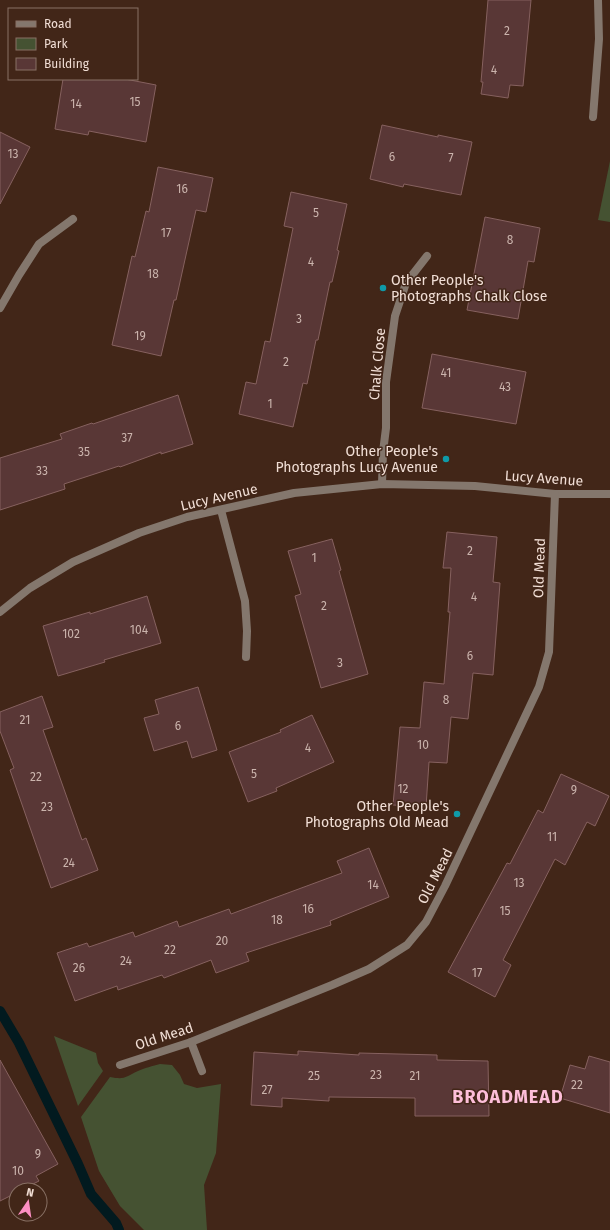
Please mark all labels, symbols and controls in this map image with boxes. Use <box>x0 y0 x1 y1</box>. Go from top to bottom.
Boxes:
legend <box>8 8 138 80</box>
text: Road <box>44 17 72 31</box>
house number: 2 <box>504 24 510 38</box>
text: Park <box>44 37 68 51</box>
text: Building <box>44 57 90 71</box>
house number: 4 <box>491 63 498 77</box>
house number: 15 <box>129 95 141 109</box>
house number: 14 <box>70 97 82 111</box>
house number: 13 <box>7 147 19 161</box>
house number: 6 <box>389 150 395 164</box>
house number: 7 <box>448 151 454 165</box>
house number: 16 <box>176 182 188 196</box>
house number: 5 <box>313 206 319 220</box>
house number: 17 <box>161 226 171 240</box>
house number: 8 <box>507 233 514 247</box>
house number: 4 <box>308 255 315 269</box>
house number: 18 <box>147 267 159 281</box>
place label: Other People's Photographs Chalk Close <box>391 272 547 305</box>
marker: Other People's Photographs Chalk Close <box>378 283 388 293</box>
house number: 3 <box>296 312 302 326</box>
street label: Chalk Close <box>366 327 389 401</box>
house number: 19 <box>134 329 146 343</box>
house number: 2 <box>283 355 289 369</box>
house number: 41 <box>441 366 451 380</box>
house number: 43 <box>499 380 511 394</box>
house number: 1 <box>267 397 273 411</box>
house number: 37 <box>121 431 133 445</box>
place label: Other People's Photographs Lucy Avenue <box>276 443 438 476</box>
house number: 35 <box>78 445 90 459</box>
marker: Other People's Photographs Lucy Avenue <box>441 454 451 464</box>
house number: 33 <box>36 464 48 478</box>
street label: Lucy Avenue <box>504 467 584 490</box>
street label: Lucy Avenue <box>179 480 259 515</box>
street label: Old Mead <box>530 538 549 598</box>
house number: 2 <box>467 544 473 558</box>
house number: 1 <box>311 551 317 565</box>
house number: 4 <box>471 590 478 604</box>
house number: 2 <box>321 599 327 613</box>
house number: 104 <box>130 623 149 637</box>
house number: 102 <box>62 627 80 641</box>
house number: 6 <box>467 649 473 663</box>
house number: 3 <box>337 656 343 670</box>
house number: 8 <box>443 693 450 707</box>
house number: 21 <box>20 713 30 727</box>
house number: 6 <box>175 719 181 733</box>
house number: 10 <box>417 738 429 752</box>
house number: 4 <box>305 741 312 755</box>
house number: 5 <box>251 767 257 781</box>
house number: 22 <box>30 770 42 784</box>
house number: 12 <box>397 782 409 796</box>
house number: 9 <box>571 783 577 797</box>
place label: Other People's Photographs Old Mead <box>305 798 449 831</box>
house number: 23 <box>41 800 53 814</box>
marker: Other People's Photographs Old Mead <box>452 809 462 819</box>
house number: 11 <box>547 830 557 844</box>
street label: Old Mead <box>414 846 457 907</box>
house number: 24 <box>63 856 76 870</box>
house number: 13 <box>513 876 525 890</box>
house number: 14 <box>367 878 379 892</box>
house number: 16 <box>302 902 314 916</box>
house number: 15 <box>499 904 511 918</box>
house number: 18 <box>271 913 283 927</box>
house number: 20 <box>216 934 229 948</box>
house number: 22 <box>164 943 176 957</box>
house number: 24 <box>120 954 133 968</box>
house number: 26 <box>73 961 85 975</box>
house number: 17 <box>472 966 482 980</box>
street label: Old Mead <box>133 1019 195 1054</box>
house number: 23 <box>370 1068 382 1082</box>
house number: 25 <box>308 1069 320 1083</box>
house number: 21 <box>410 1069 420 1083</box>
house number: 22 <box>571 1078 583 1092</box>
house number: 27 <box>261 1083 273 1097</box>
district label: BROADMEAD <box>452 1086 564 1108</box>
house number: 9 <box>35 1147 41 1161</box>
house number: 10 <box>12 1164 24 1178</box>
north arrow <box>8 1182 48 1222</box>
text: N <box>25 1186 35 1200</box>

